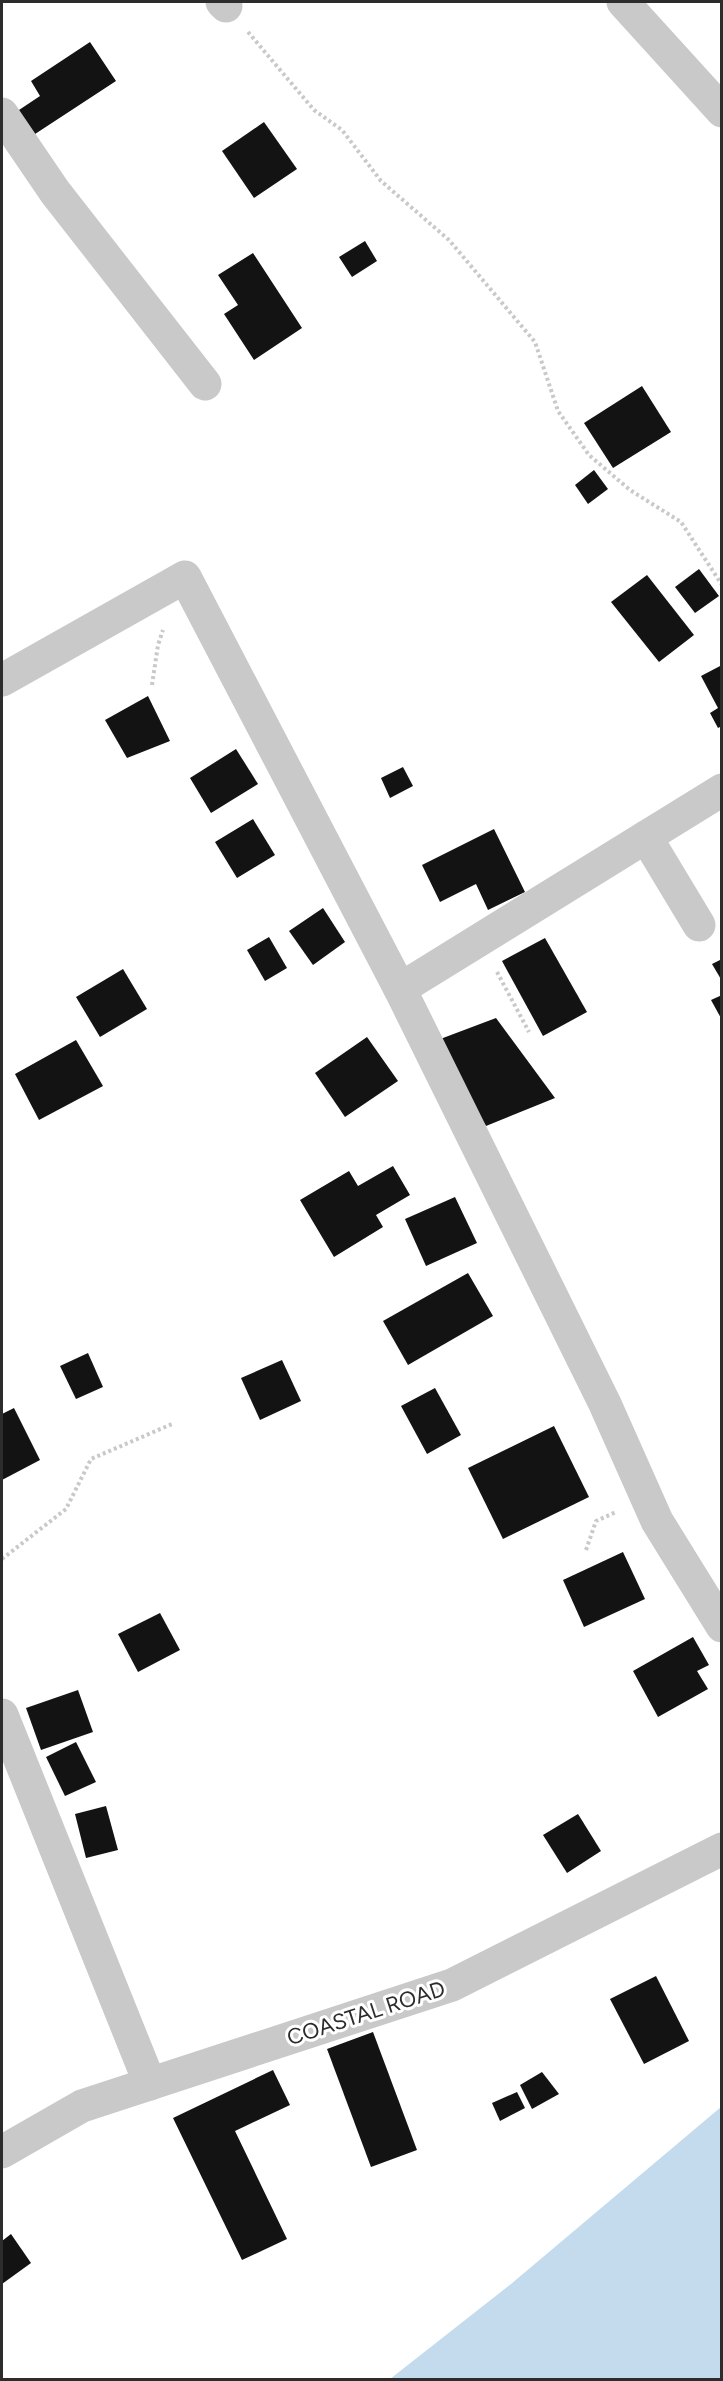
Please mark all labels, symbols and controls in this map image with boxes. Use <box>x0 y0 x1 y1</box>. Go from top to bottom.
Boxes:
street label: COASTAL ROAD <box>284 1975 448 2051</box>

